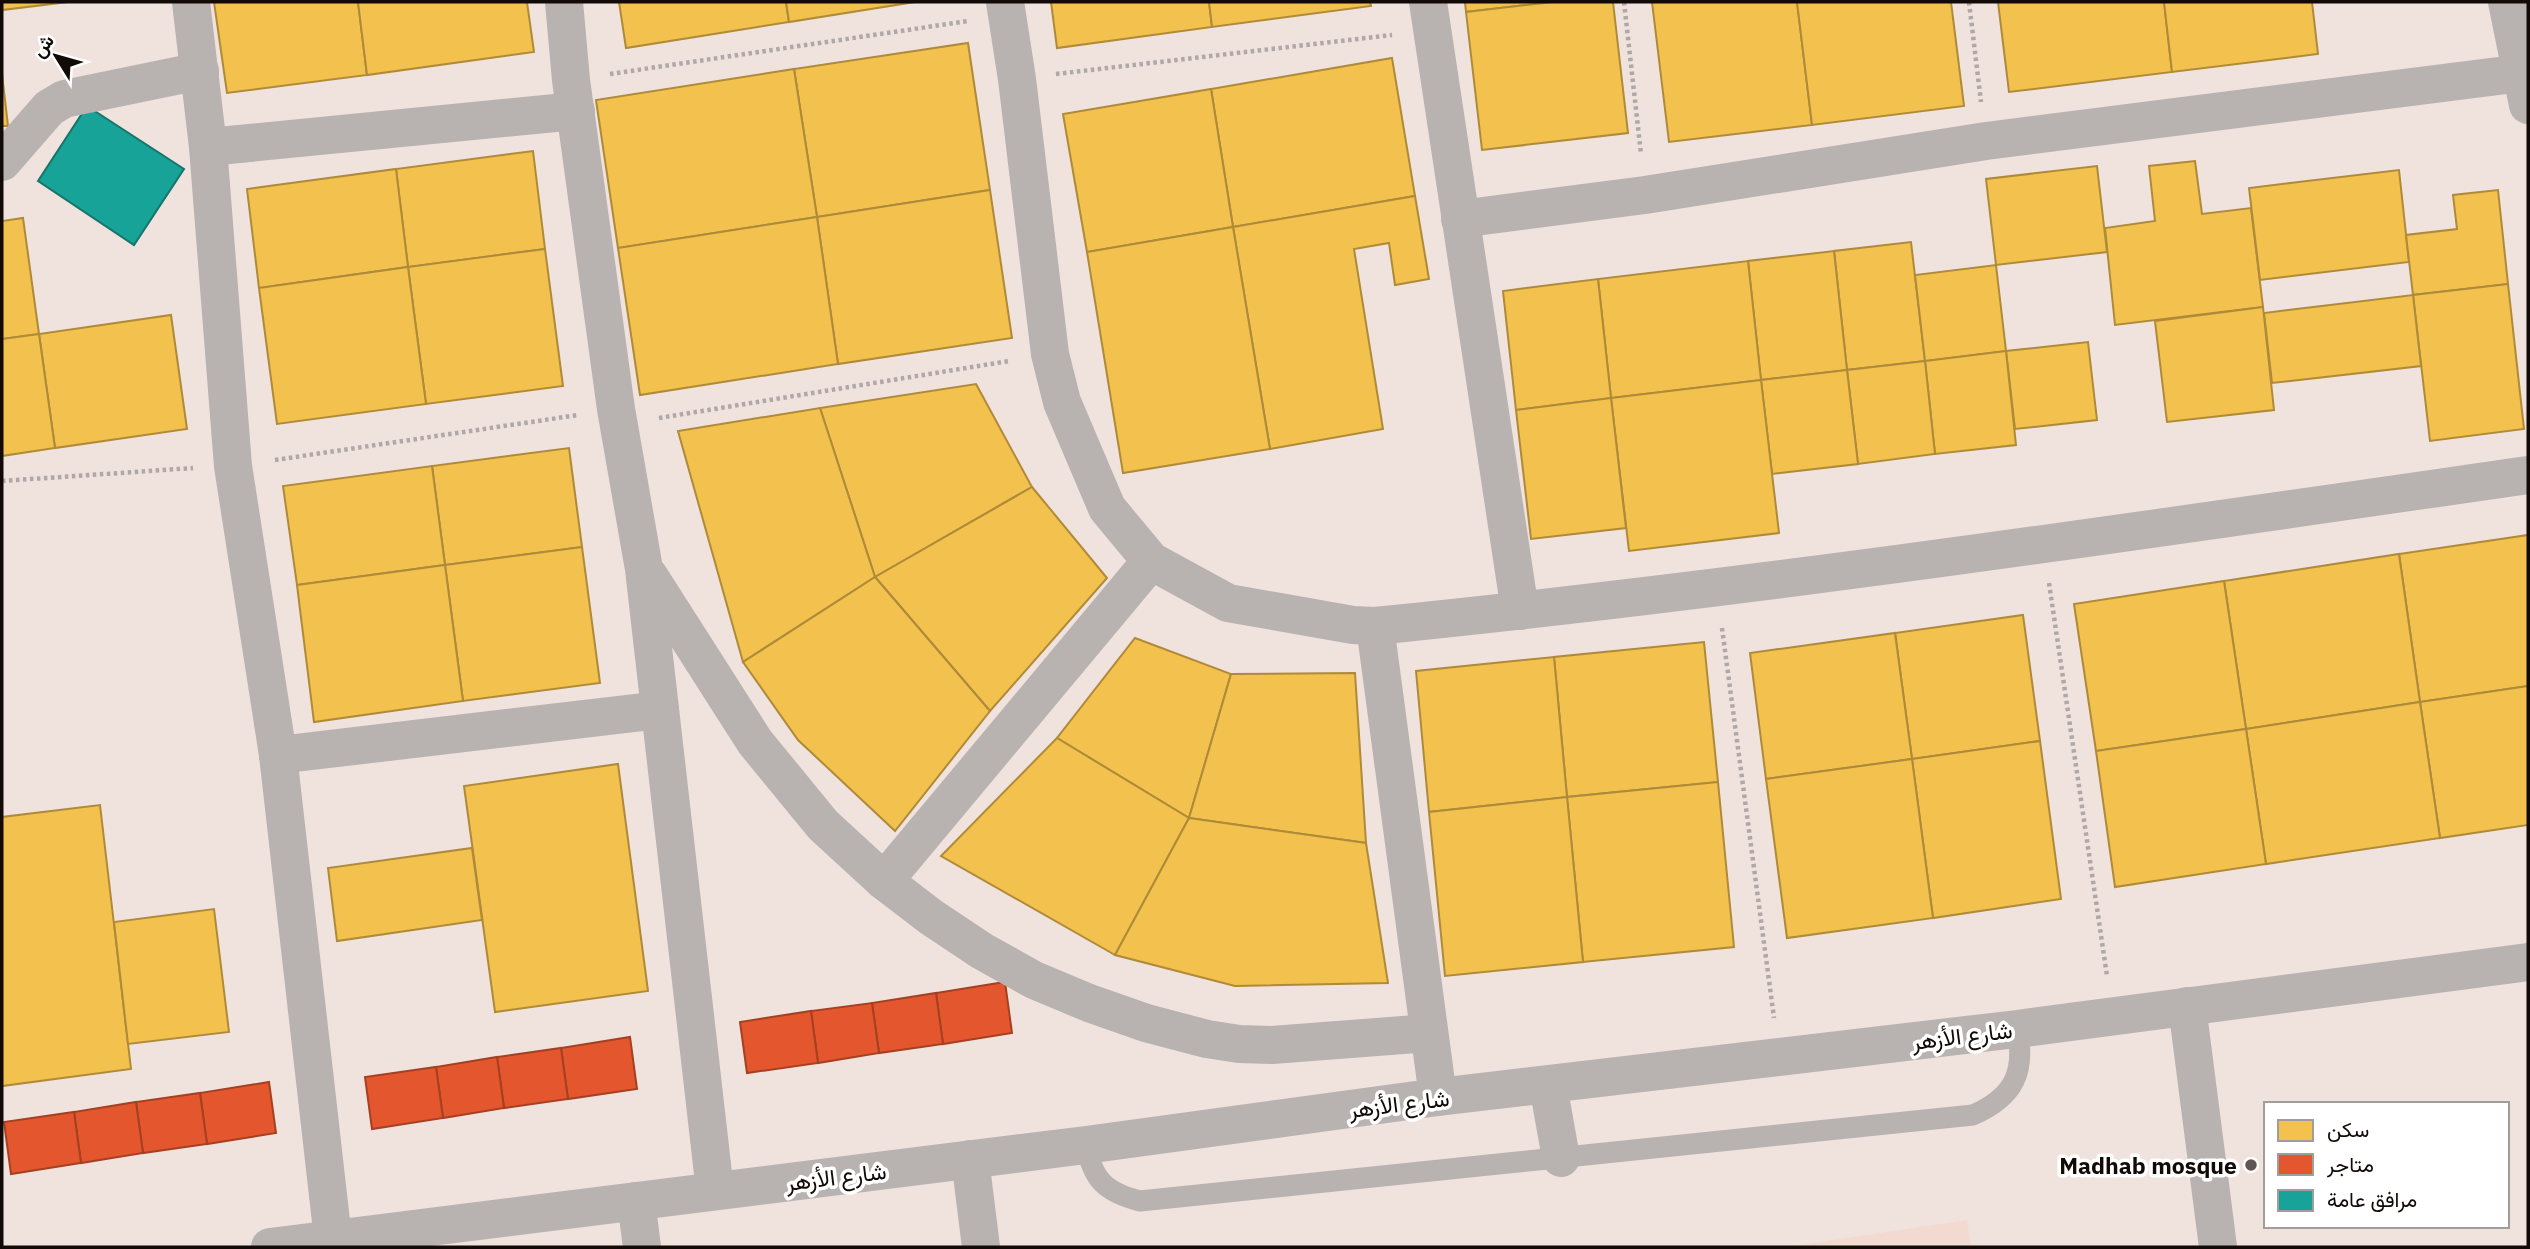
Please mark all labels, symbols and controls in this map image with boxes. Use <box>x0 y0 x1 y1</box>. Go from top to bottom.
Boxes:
north arrow <box>21 21 91 91</box>
text: ش <box>26 29 59 62</box>
street label: شارع الأزهر <box>1909 1014 2014 1058</box>
street label: شارع الأزهر <box>1346 1082 1451 1126</box>
legend <box>2264 1102 2509 1228</box>
text: سكن <box>2327 1115 2369 1143</box>
place label: Madhab mosque <box>2059 1150 2237 1180</box>
text: متاجر <box>2326 1150 2374 1178</box>
street label: شارع الأزهر <box>783 1155 888 1199</box>
marker: Madhab mosque <box>2243 1157 2259 1173</box>
text: مرافق عامة <box>2327 1185 2417 1213</box>

